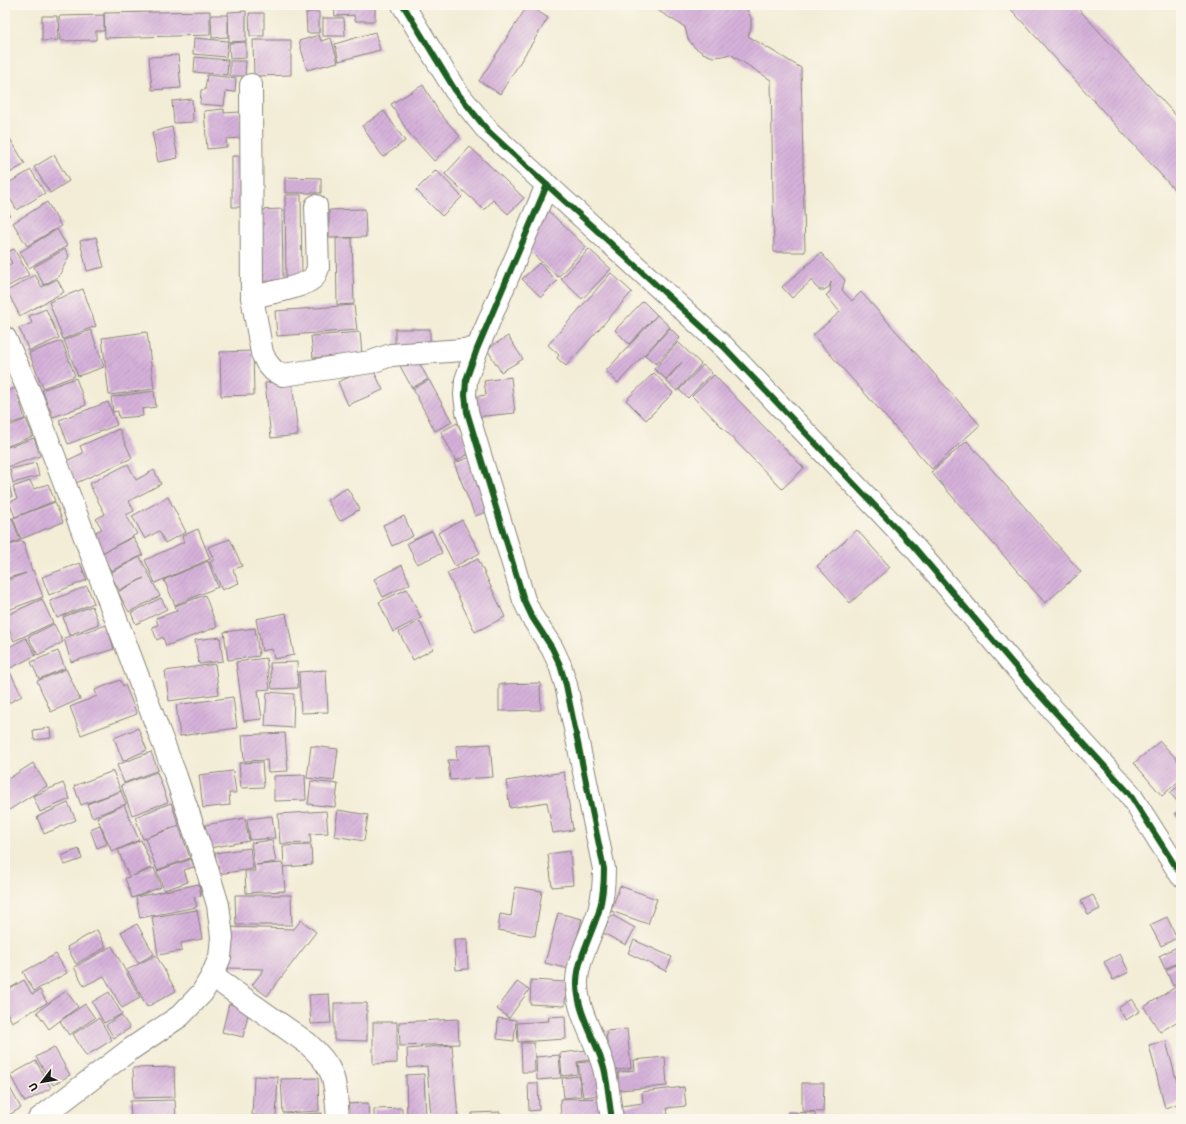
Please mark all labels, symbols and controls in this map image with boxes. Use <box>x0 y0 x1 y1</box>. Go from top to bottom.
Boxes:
north arrow <box>22 1062 62 1102</box>
text: U <box>25 1080 42 1094</box>

